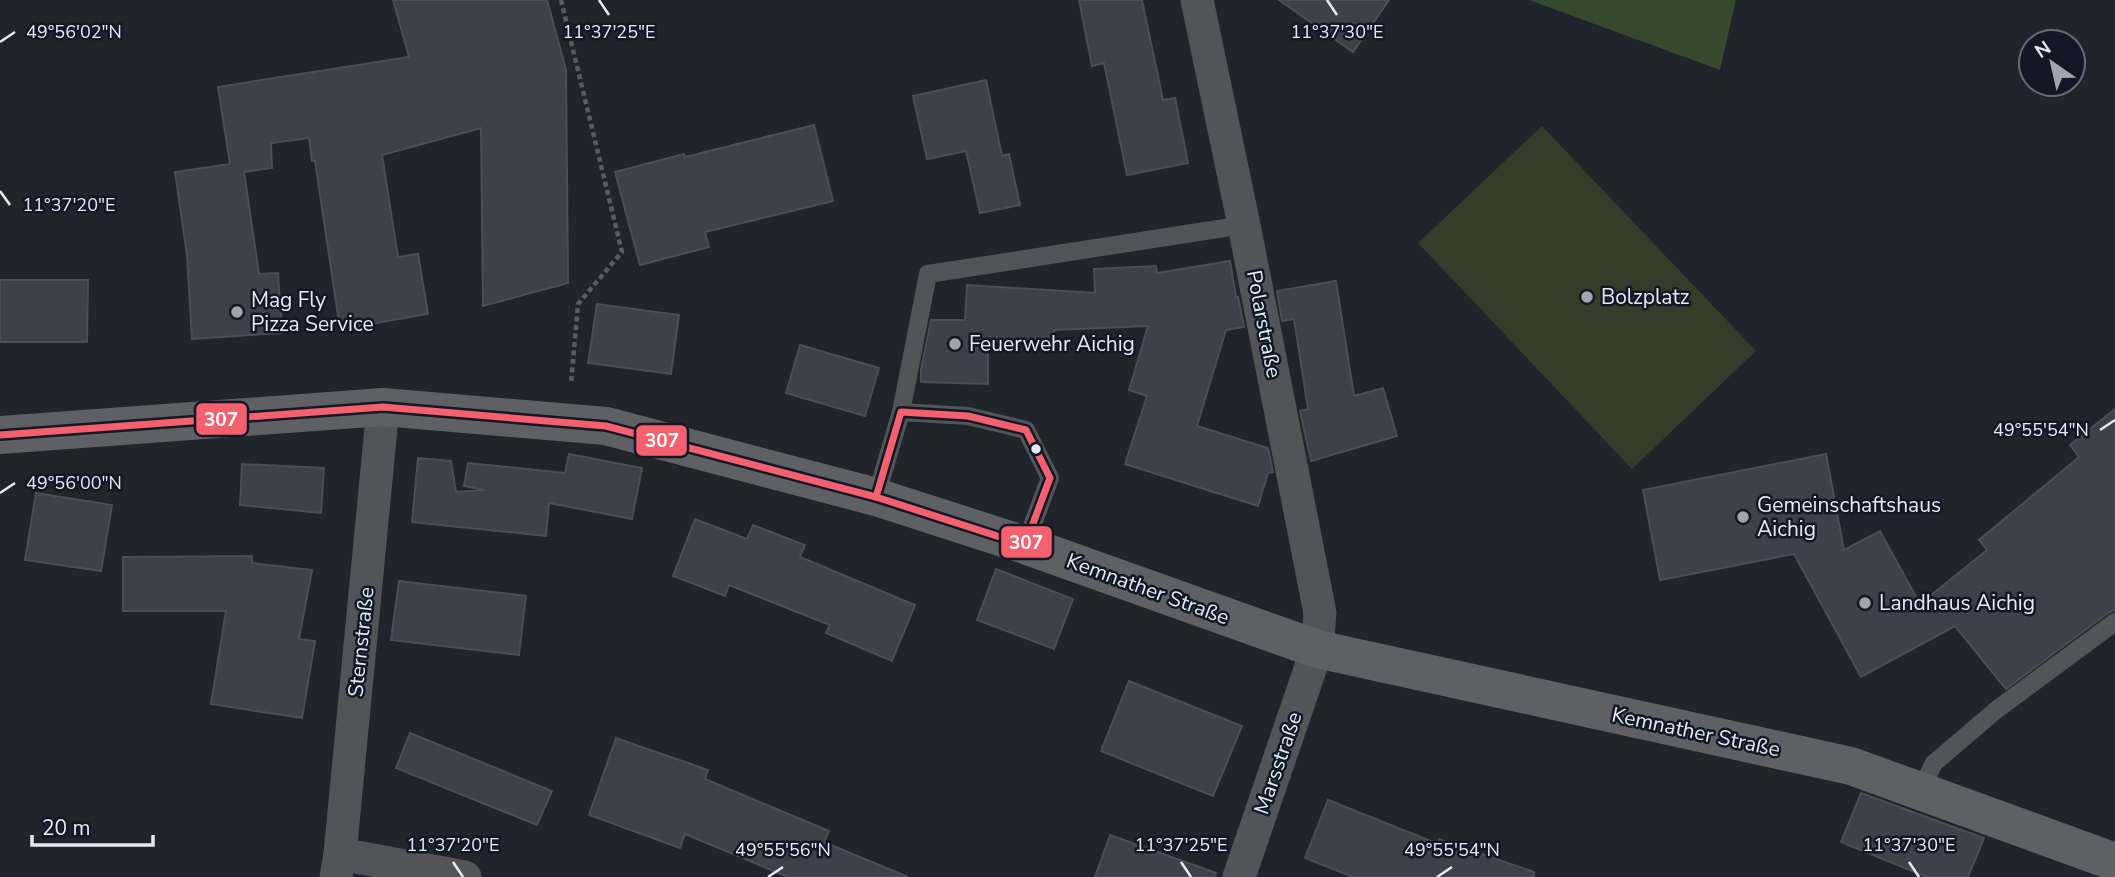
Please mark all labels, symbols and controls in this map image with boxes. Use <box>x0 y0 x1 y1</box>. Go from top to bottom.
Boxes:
text: 49°56'02"N <box>26 20 122 44</box>
text: 11°37'25"E <box>563 20 656 44</box>
text: 11°37'30"E <box>1291 20 1384 44</box>
north arrow <box>2017 28 2087 98</box>
text: N <box>2030 35 2056 64</box>
text: 11°37'20"E <box>23 193 116 217</box>
street label: Polarstraße <box>1240 268 1288 380</box>
place label: Bolzplatz <box>1601 283 1690 311</box>
place label: Mag Fly Pizza Service <box>251 286 374 338</box>
marker: Bolzplatz <box>1579 289 1595 305</box>
marker: Mag Fly Pizza Service <box>229 304 245 320</box>
place label: Feuerwehr Aichig <box>969 330 1135 358</box>
marker: Feuerwehr Aichig <box>947 336 963 352</box>
line badge: 307 <box>195 402 248 436</box>
text: 307 <box>204 407 238 433</box>
text: 49°55'54"N <box>1993 418 2089 442</box>
line badge: 307 <box>635 424 688 457</box>
text: 307 <box>645 428 679 454</box>
unlabelled marker <box>1029 442 1043 456</box>
text: 49°56'00"N <box>26 471 122 495</box>
place label: Gemeinschaftshaus Aichig <box>1757 491 1941 543</box>
marker: Gemeinschaftshaus Aichig <box>1735 509 1751 525</box>
line badge: 307 <box>1000 525 1053 559</box>
text: 307 <box>1009 530 1043 556</box>
street label: Kemnather Straße <box>1063 547 1233 631</box>
street label: Sternstraße <box>341 585 381 699</box>
place label: Landhaus Aichig <box>1879 589 2035 617</box>
marker: Landhaus Aichig <box>1857 595 1873 611</box>
street label: Kemnather Straße <box>1609 700 1783 764</box>
street label: Marsstraße <box>1247 708 1309 818</box>
scale bar <box>32 804 152 848</box>
text: 20 m <box>42 814 91 842</box>
text: 11°37'20"E <box>407 833 500 857</box>
text: 11°37'25"E <box>1135 833 1228 857</box>
text: 11°37'30"E <box>1863 833 1956 857</box>
text: 49°55'56"N <box>735 838 831 862</box>
text: 49°55'54"N <box>1404 838 1500 862</box>

